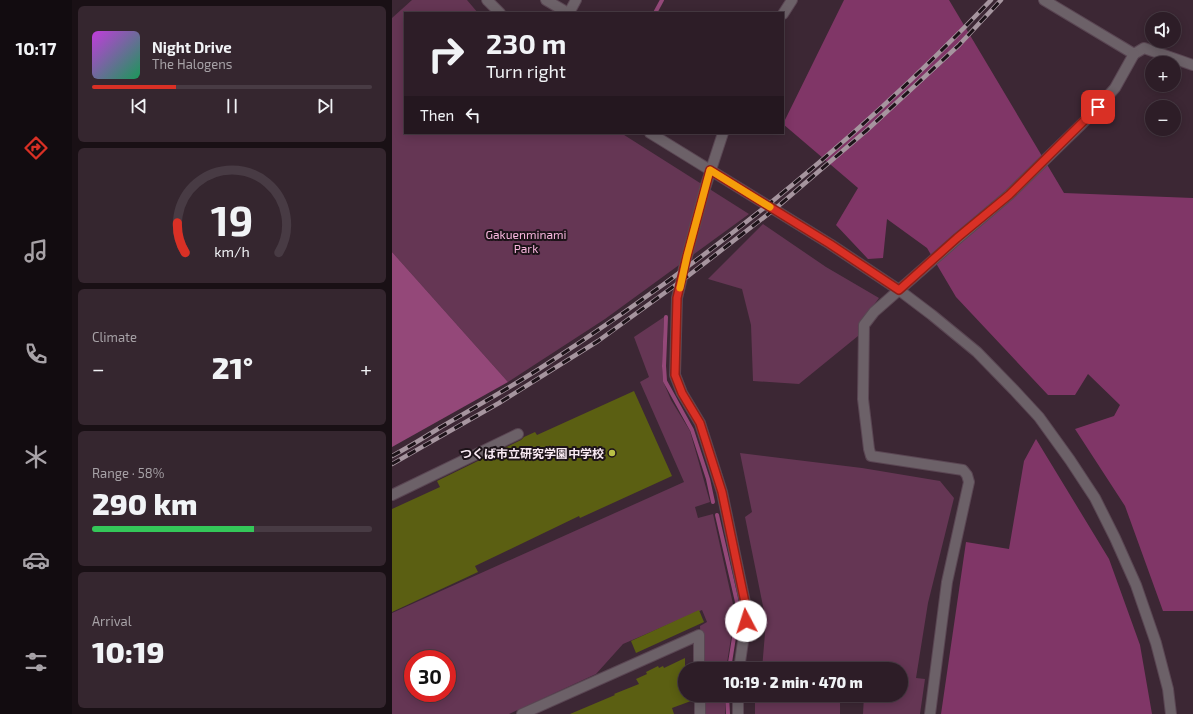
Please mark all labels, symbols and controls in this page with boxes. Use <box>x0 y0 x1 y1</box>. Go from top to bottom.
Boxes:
map controls <box>1145 12 1181 136</box>
button: sound <box>1145 12 1181 48</box>
text: 230 m <box>486 26 567 60</box>
icon: right <box>420 28 472 80</box>
text: 10:17 <box>15 37 57 59</box>
text: Night Drive <box>152 38 232 56</box>
text: The Halogens <box>152 56 232 72</box>
button: + <box>1145 56 1181 92</box>
text: Turn right <box>486 60 566 82</box>
pin <box>1081 90 1115 124</box>
icon: previous <box>128 95 150 117</box>
icon: pause <box>221 95 243 117</box>
icon: next <box>314 95 336 117</box>
icon: arrive <box>1087 96 1109 118</box>
button: − <box>1145 100 1181 136</box>
icon: left <box>462 104 484 126</box>
text: Then <box>420 106 454 124</box>
icon: directions <box>22 134 50 162</box>
text: 19 <box>211 194 253 244</box>
park label: Gakuenminami Park <box>485 227 567 255</box>
icon: music <box>22 237 50 265</box>
text: km/h <box>214 243 250 260</box>
text: Climate <box>92 329 137 345</box>
icon: phone <box>22 340 50 368</box>
text: 21° <box>212 349 253 385</box>
text: − <box>92 355 105 381</box>
text: + <box>360 355 372 381</box>
icon: climate <box>22 443 50 471</box>
place label: つくば市立研究学園中学校 <box>460 446 604 460</box>
marker: つくば市立研究学園中学校 <box>607 448 617 458</box>
text: Range · 58% <box>92 465 164 481</box>
text: 290 km <box>92 485 198 521</box>
icon: car <box>22 546 50 574</box>
position arrow <box>725 600 767 642</box>
text: Arrival <box>92 613 132 629</box>
text: 10:19 <box>92 633 164 669</box>
icon: filters <box>22 648 50 676</box>
speed limit sign: 30 <box>404 650 456 702</box>
text: 10:19 · 2 min · 470 m <box>723 673 863 691</box>

